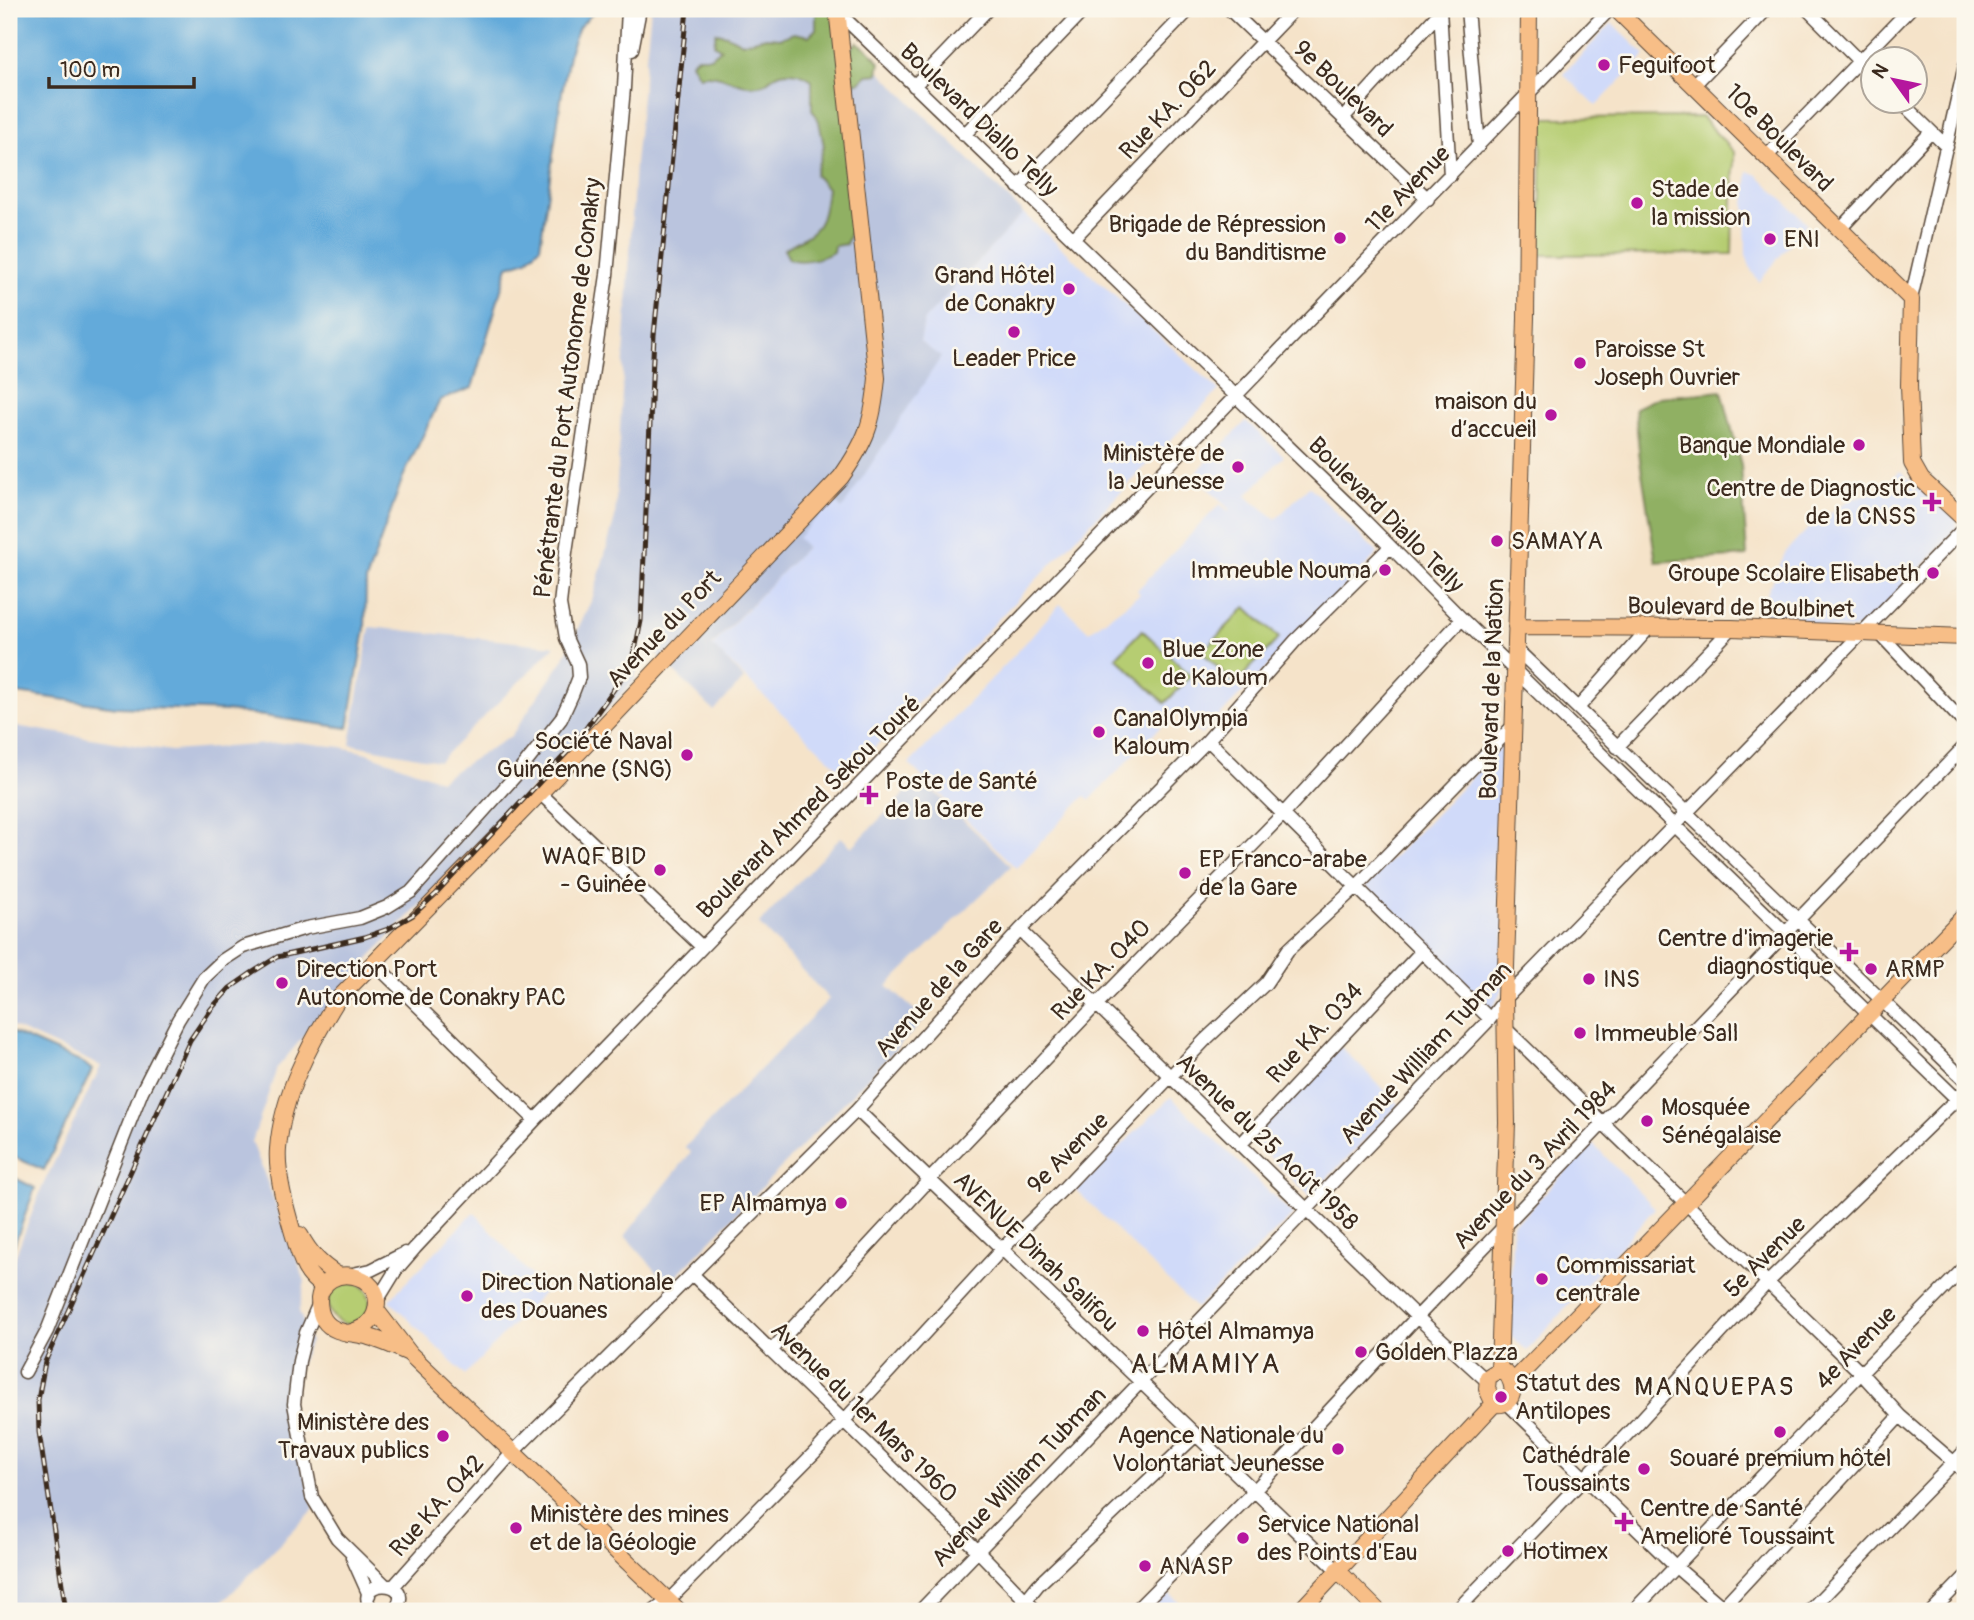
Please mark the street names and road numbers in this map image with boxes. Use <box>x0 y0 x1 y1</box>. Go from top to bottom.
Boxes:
street label: 9e Boulevard <box>1287 34 1399 144</box>
street label: Boulevard Diallo Telly <box>894 37 1064 203</box>
street label: Rue KA. 062 <box>1113 54 1223 166</box>
street label: 10e Boulevard <box>1719 78 1839 198</box>
street label: 11e Avenue <box>1360 139 1457 238</box>
street label: Pénétrante du Port Autonome de Conakry <box>528 176 608 600</box>
street label: Boulevard Diallo Telly <box>1302 431 1470 599</box>
street label: Avenue du Port <box>601 564 728 694</box>
street label: Boulevard de la Nation <box>1474 578 1510 800</box>
street label: Boulevard de Boulbinet <box>1627 592 1855 624</box>
street label: Boulevard Ahmed Sekou Touré <box>691 689 927 925</box>
street label: Avenue de la Gare <box>869 912 1009 1064</box>
street label: Rue KA. 040 <box>1045 913 1157 1027</box>
street label: Avenue William Tubman <box>1334 956 1518 1150</box>
street label: Rue KA. 034 <box>1261 977 1369 1089</box>
street label: Avenue du 25 Août 1958 <box>1170 1047 1364 1237</box>
street label: Avenue du 3 Avril 1984 <box>1447 1075 1623 1255</box>
street label: 9e Avenue <box>1021 1106 1115 1200</box>
street label: AVENUE Dinah Salifou <box>947 1166 1125 1338</box>
street label: 5e Avenue <box>1718 1210 1812 1304</box>
street label: 4e Avenue <box>1809 1300 1903 1396</box>
street label: Avenue du 1er Mars 1960 <box>765 1315 963 1509</box>
street label: Avenue William Tubman <box>926 1381 1112 1573</box>
street label: Rue KA. 042 <box>384 1449 490 1563</box>

